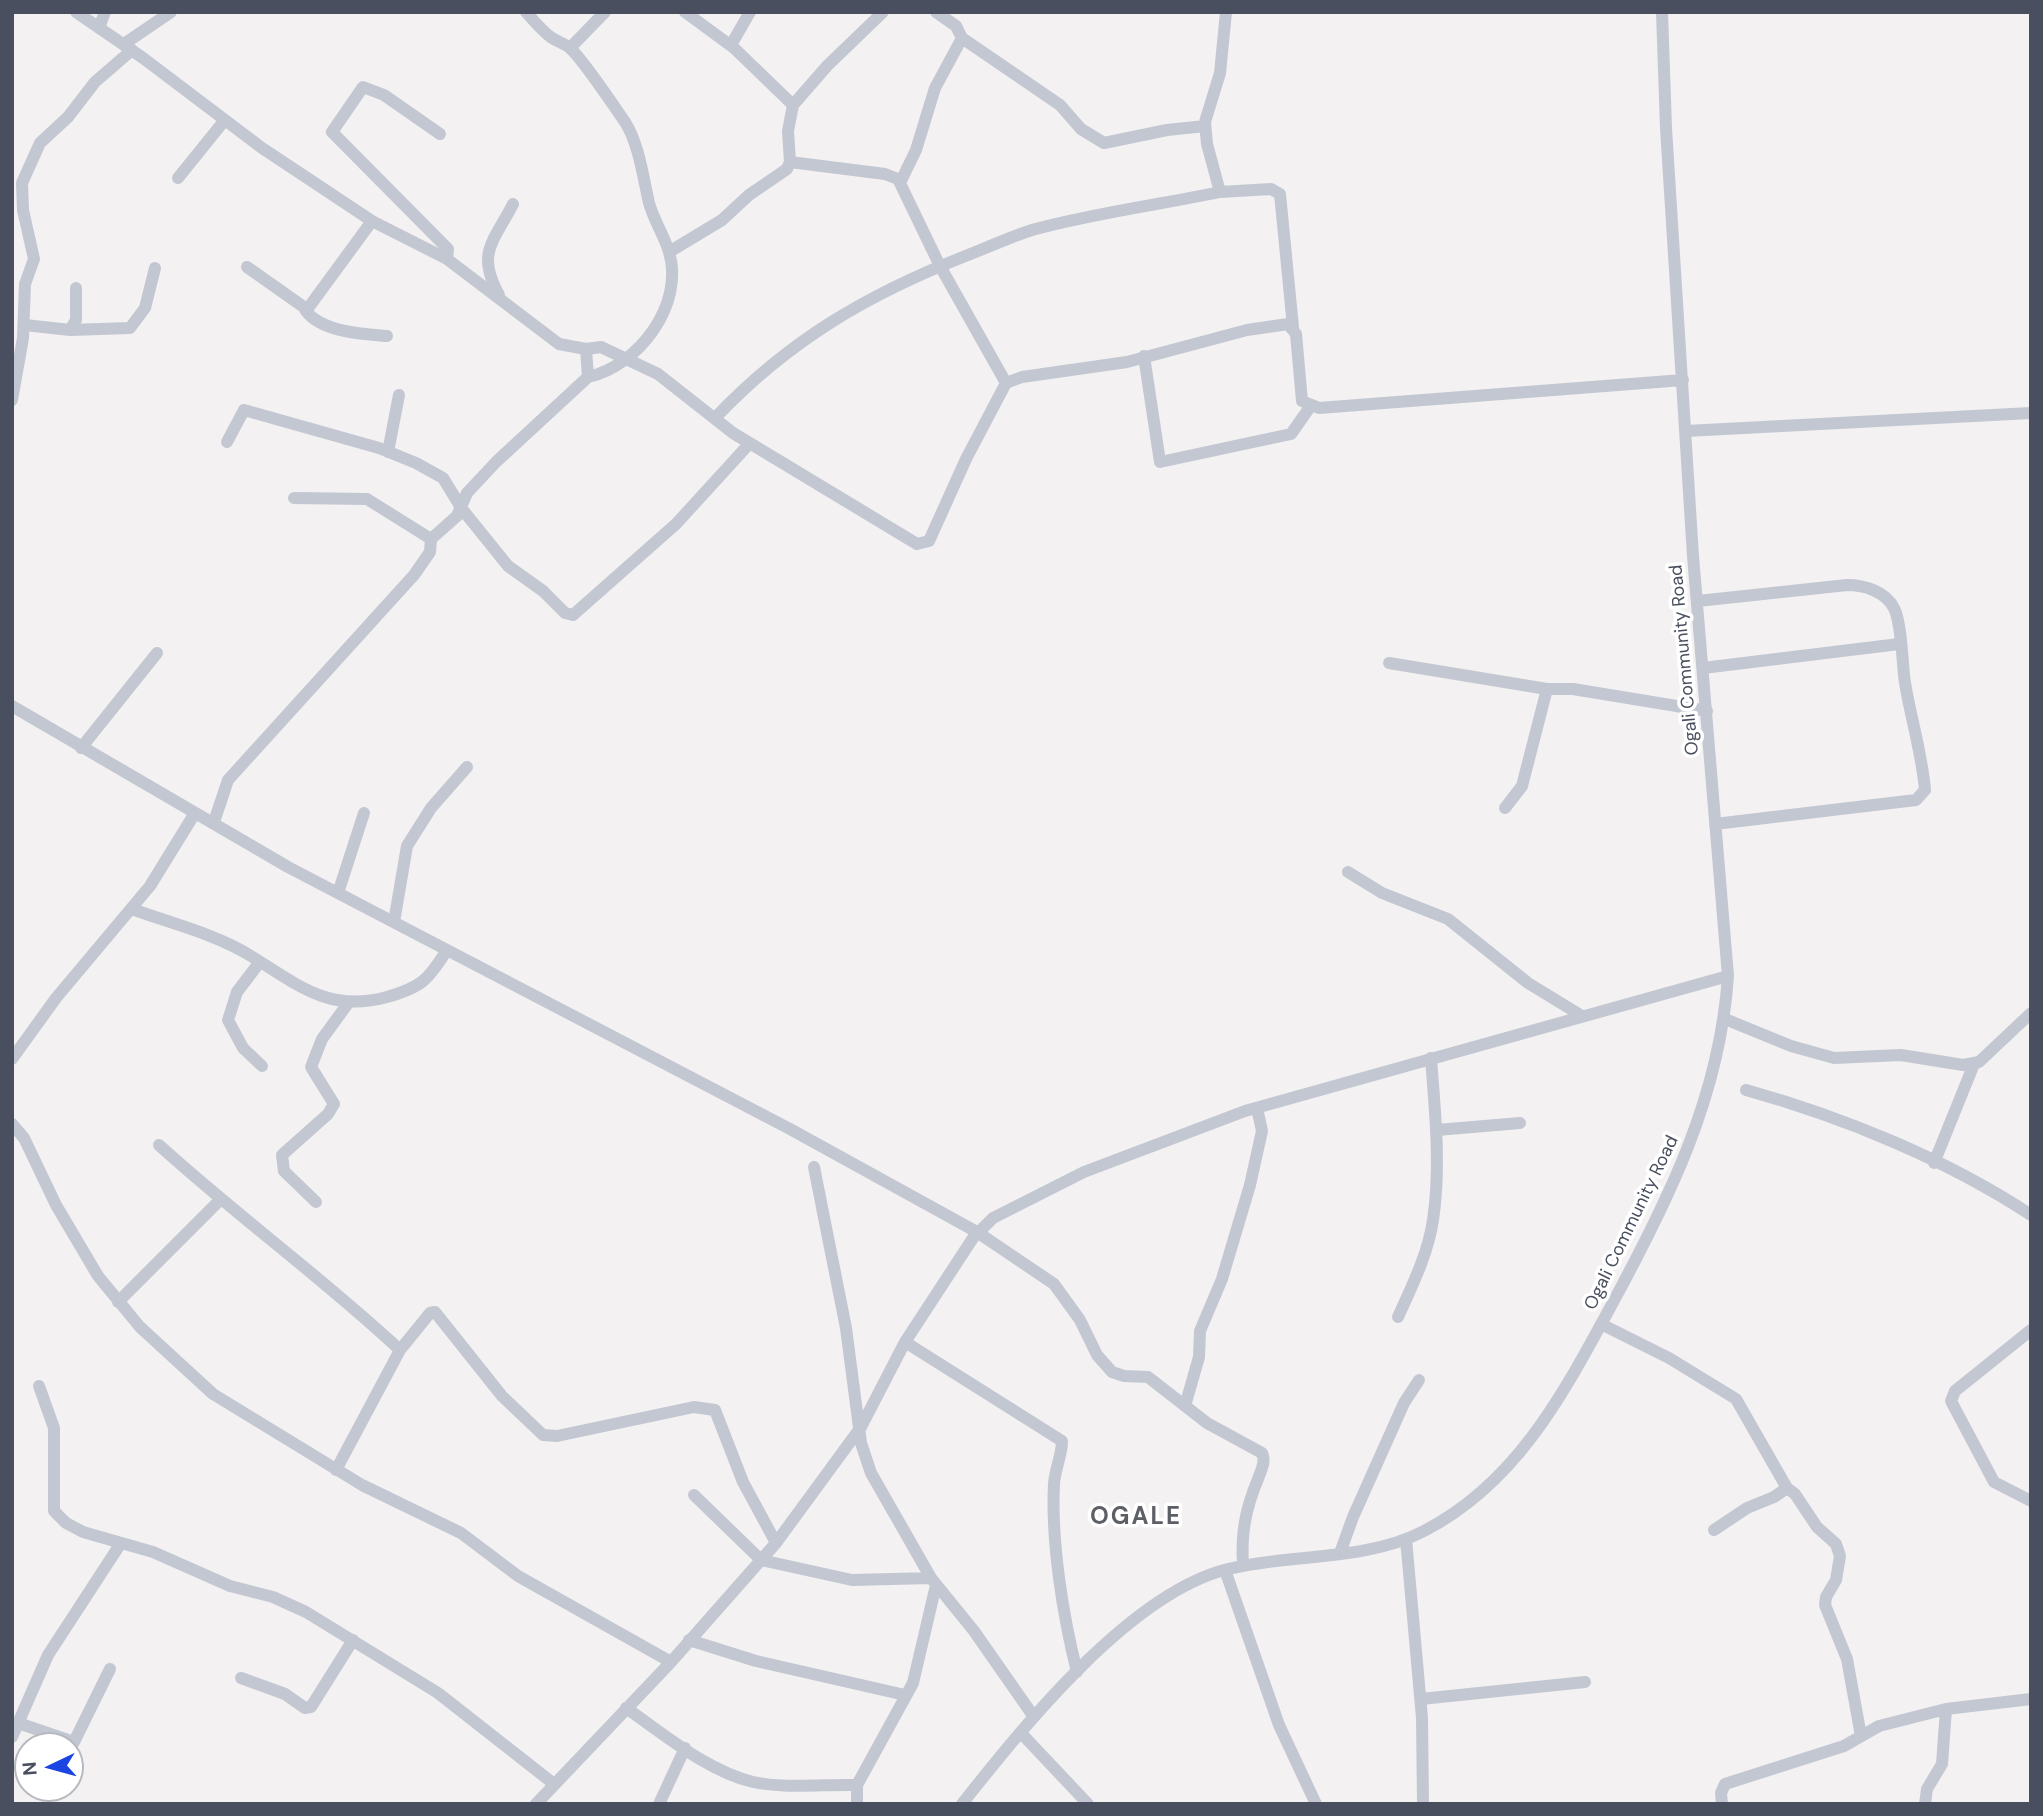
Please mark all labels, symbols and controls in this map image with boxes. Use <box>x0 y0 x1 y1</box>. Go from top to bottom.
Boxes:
street label: Ogali Community Road <box>1666 564 1704 756</box>
street label: Ogali Community Road <box>1580 1132 1684 1314</box>
district label: OGALE <box>1091 1504 1181 1532</box>
north arrow <box>14 1732 84 1802</box>
text: N <box>17 1761 43 1777</box>

